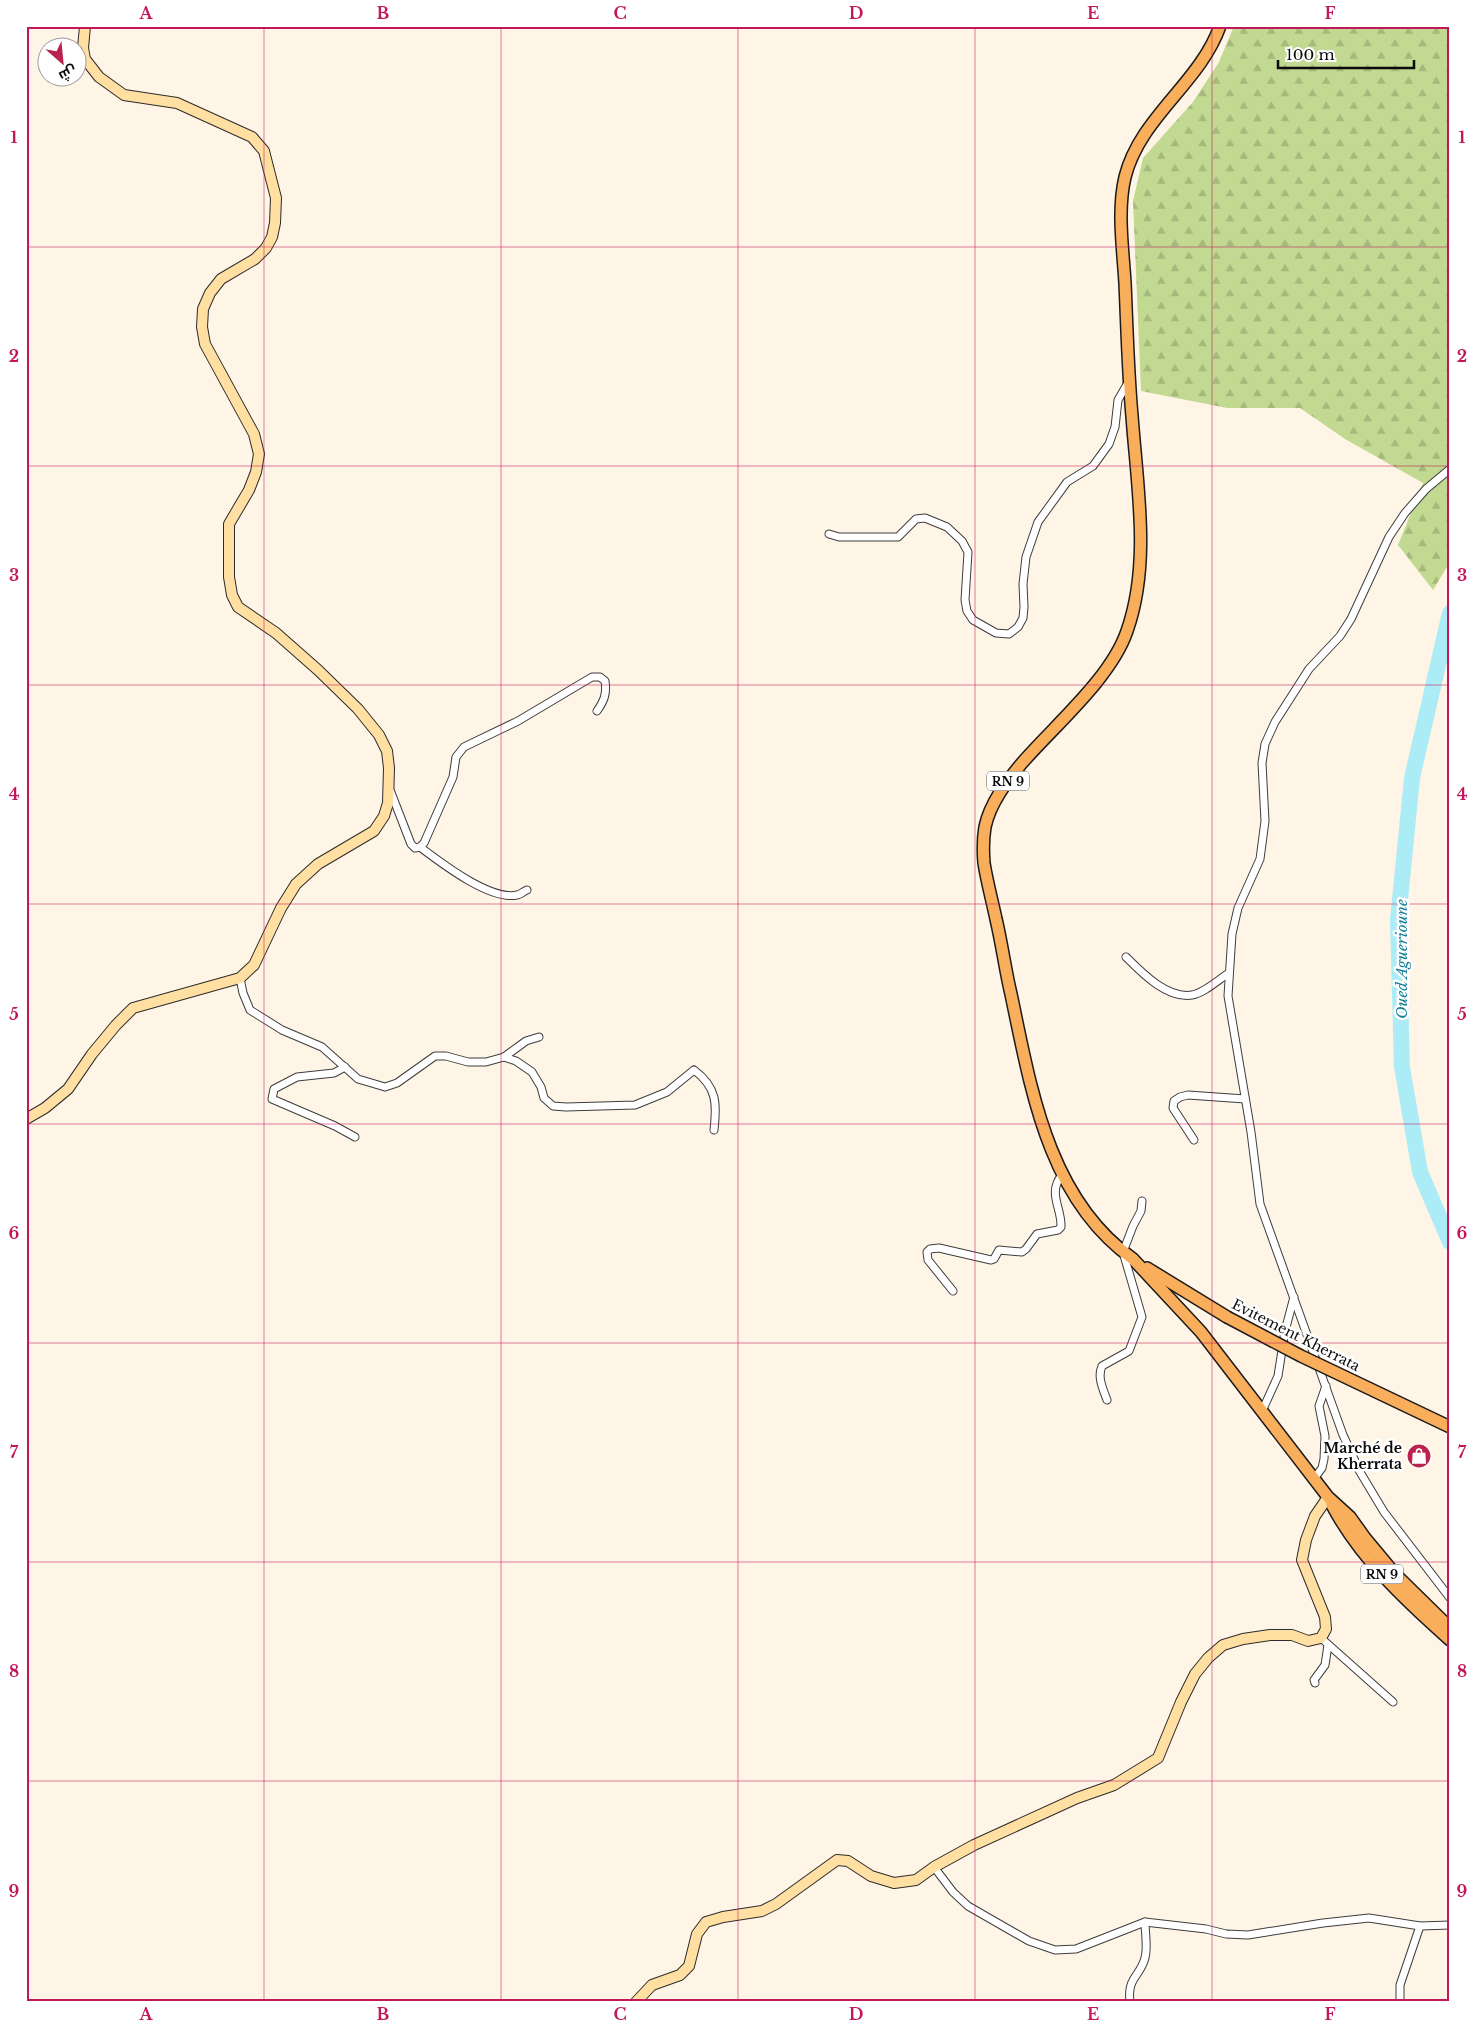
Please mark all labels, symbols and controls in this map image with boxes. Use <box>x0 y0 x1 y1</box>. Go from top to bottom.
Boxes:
text: A <box>139 3 154 23</box>
text: B <box>377 3 390 23</box>
text: C <box>613 3 627 23</box>
text: D <box>849 3 863 23</box>
text: E <box>1087 3 1099 23</box>
text: F <box>1324 3 1336 23</box>
north arrow <box>38 38 88 88</box>
scale bar <box>1278 38 1415 70</box>
text: 100 m <box>1286 45 1335 64</box>
text: ش <box>56 61 80 86</box>
text: 1 <box>11 127 18 147</box>
text: 1 <box>1459 127 1466 147</box>
text: 2 <box>9 346 19 366</box>
text: 2 <box>1457 346 1467 366</box>
text: 3 <box>9 565 19 585</box>
text: 3 <box>1457 565 1467 585</box>
road number: RN 9 <box>987 771 1029 790</box>
text: 4 <box>9 784 19 804</box>
text: 4 <box>1457 784 1467 804</box>
water label: Oued Aguerioune <box>1392 899 1411 1019</box>
text: 5 <box>9 1004 19 1024</box>
text: 5 <box>1457 1004 1467 1024</box>
text: 6 <box>9 1223 20 1243</box>
text: 6 <box>1457 1223 1468 1243</box>
street label: Evitement Kherrata <box>1229 1295 1363 1375</box>
place label: Marché de Kherrata <box>1323 1439 1402 1473</box>
text: 7 <box>10 1442 19 1462</box>
text: 7 <box>1458 1442 1467 1462</box>
shop icon: Marché de Kherrata <box>1406 1443 1432 1469</box>
road number: RN 9 <box>1361 1565 1403 1584</box>
text: 8 <box>9 1661 19 1681</box>
text: 8 <box>1457 1661 1467 1681</box>
text: 9 <box>9 1881 20 1901</box>
text: 9 <box>1457 1881 1468 1901</box>
text: A <box>139 2004 154 2024</box>
text: B <box>377 2004 390 2024</box>
text: C <box>613 2004 627 2024</box>
text: D <box>849 2004 863 2024</box>
text: E <box>1087 2004 1099 2024</box>
text: F <box>1324 2004 1336 2024</box>

